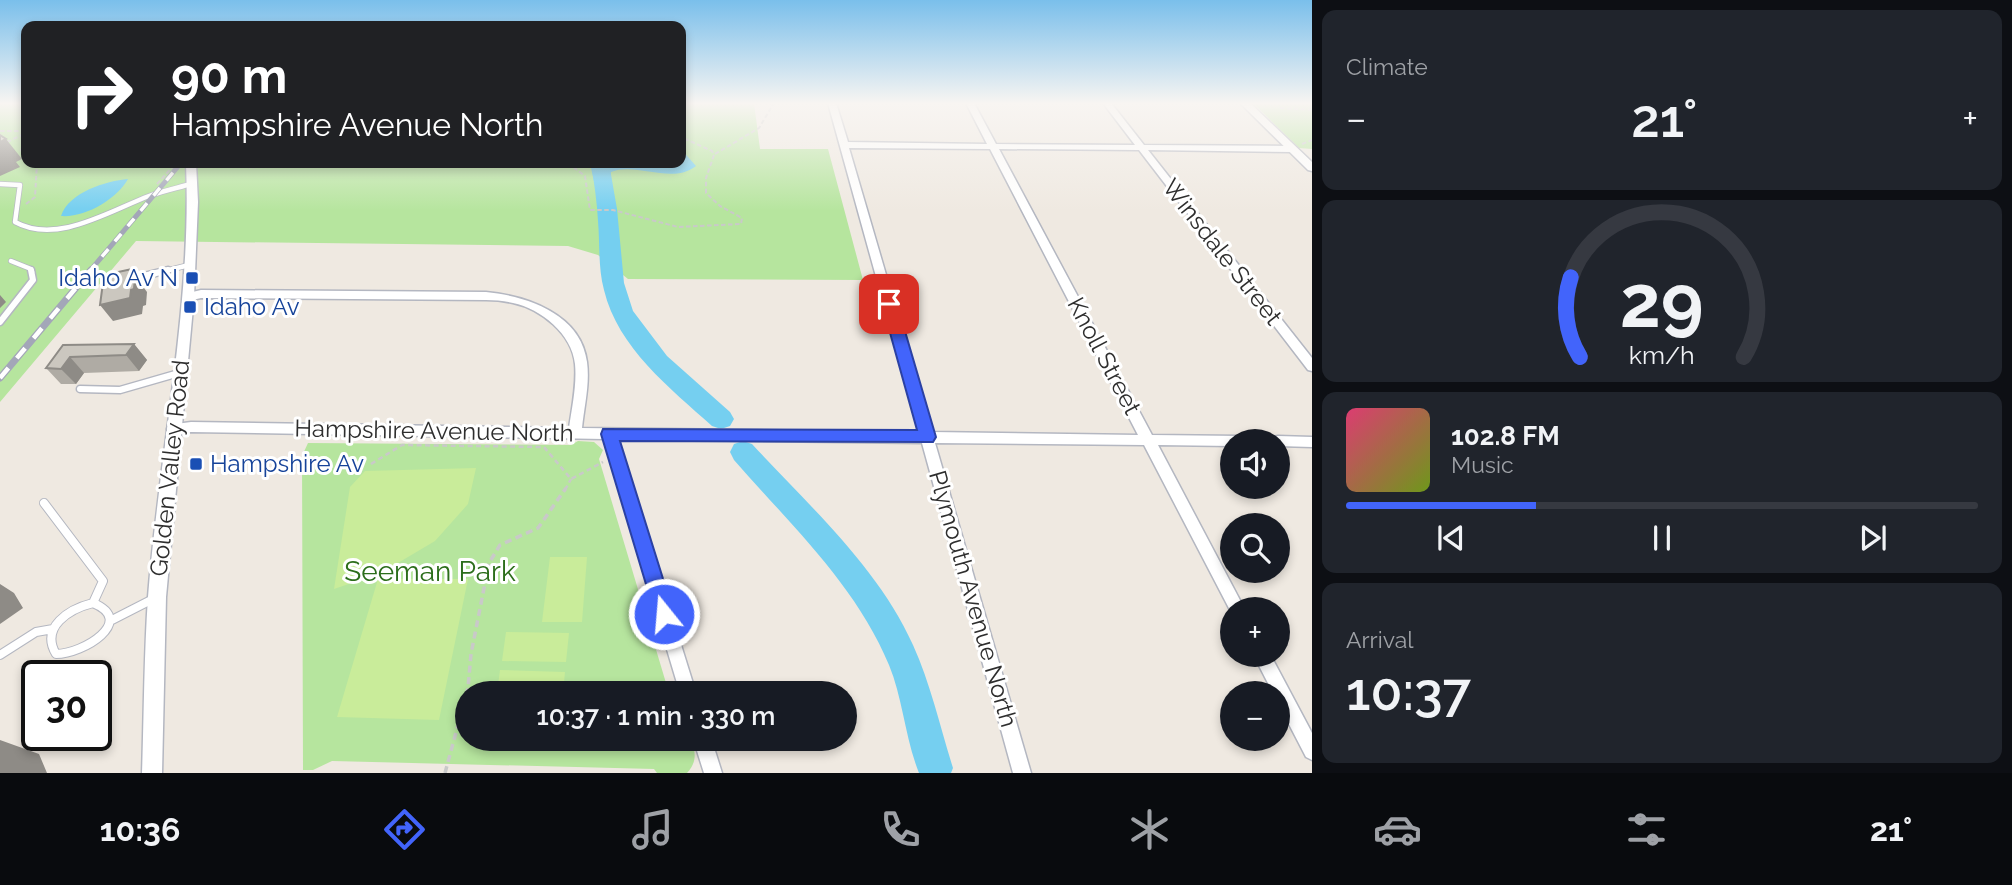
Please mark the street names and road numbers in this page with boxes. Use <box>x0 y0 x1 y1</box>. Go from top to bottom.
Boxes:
street label: Winsdale Street <box>1156 173 1288 330</box>
street label: Knoll Street <box>1061 292 1147 419</box>
street label: Golden Valley Road <box>144 358 195 578</box>
street label: Hampshire Avenue North <box>294 414 574 447</box>
street label: Plymouth Avenue North <box>923 467 1024 730</box>

